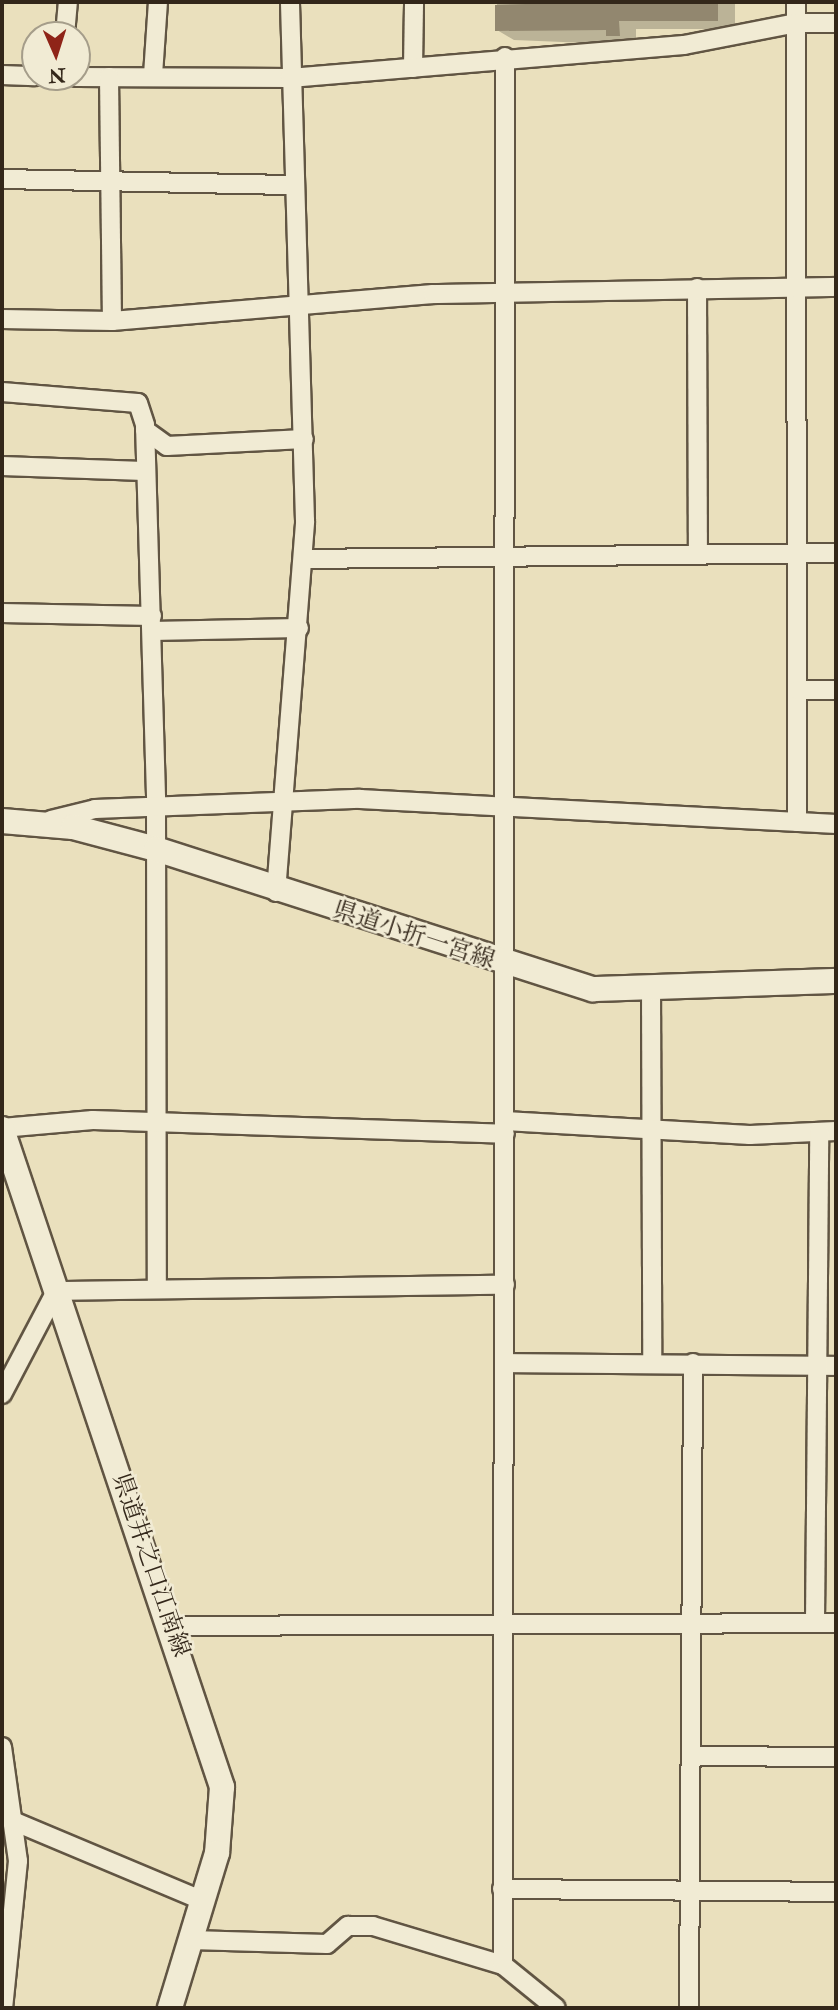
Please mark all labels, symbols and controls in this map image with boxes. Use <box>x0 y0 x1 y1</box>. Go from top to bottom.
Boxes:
north arrow <box>21 21 91 91</box>
text: N <box>48 63 66 87</box>
street label: 県道小折一宮線 <box>330 895 498 975</box>
street label: 県道井之口江南線 <box>106 1470 196 1660</box>

